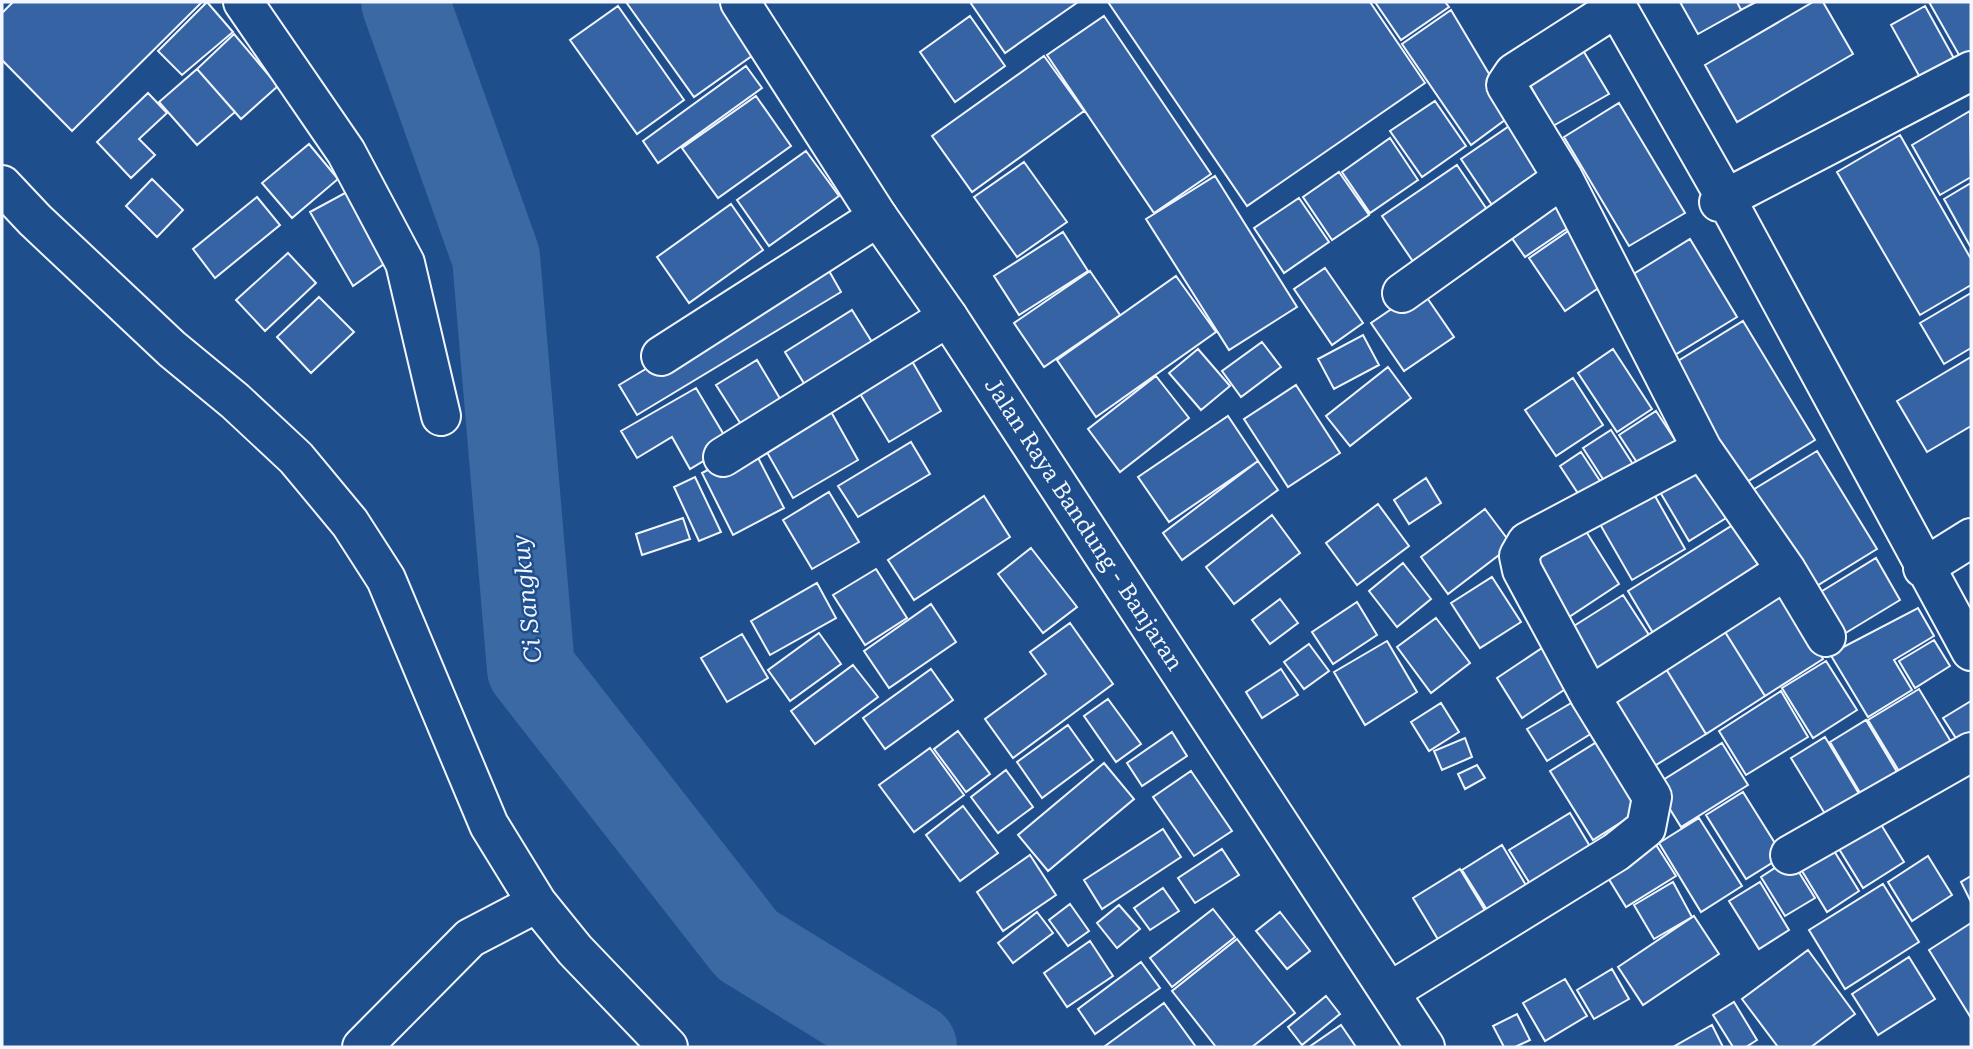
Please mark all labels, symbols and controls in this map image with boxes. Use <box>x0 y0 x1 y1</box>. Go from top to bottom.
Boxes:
street label: Jalan Raya Bandung - Banjaran <box>979 373 1189 676</box>
water label: Ci Sangkuy <box>506 533 548 665</box>

